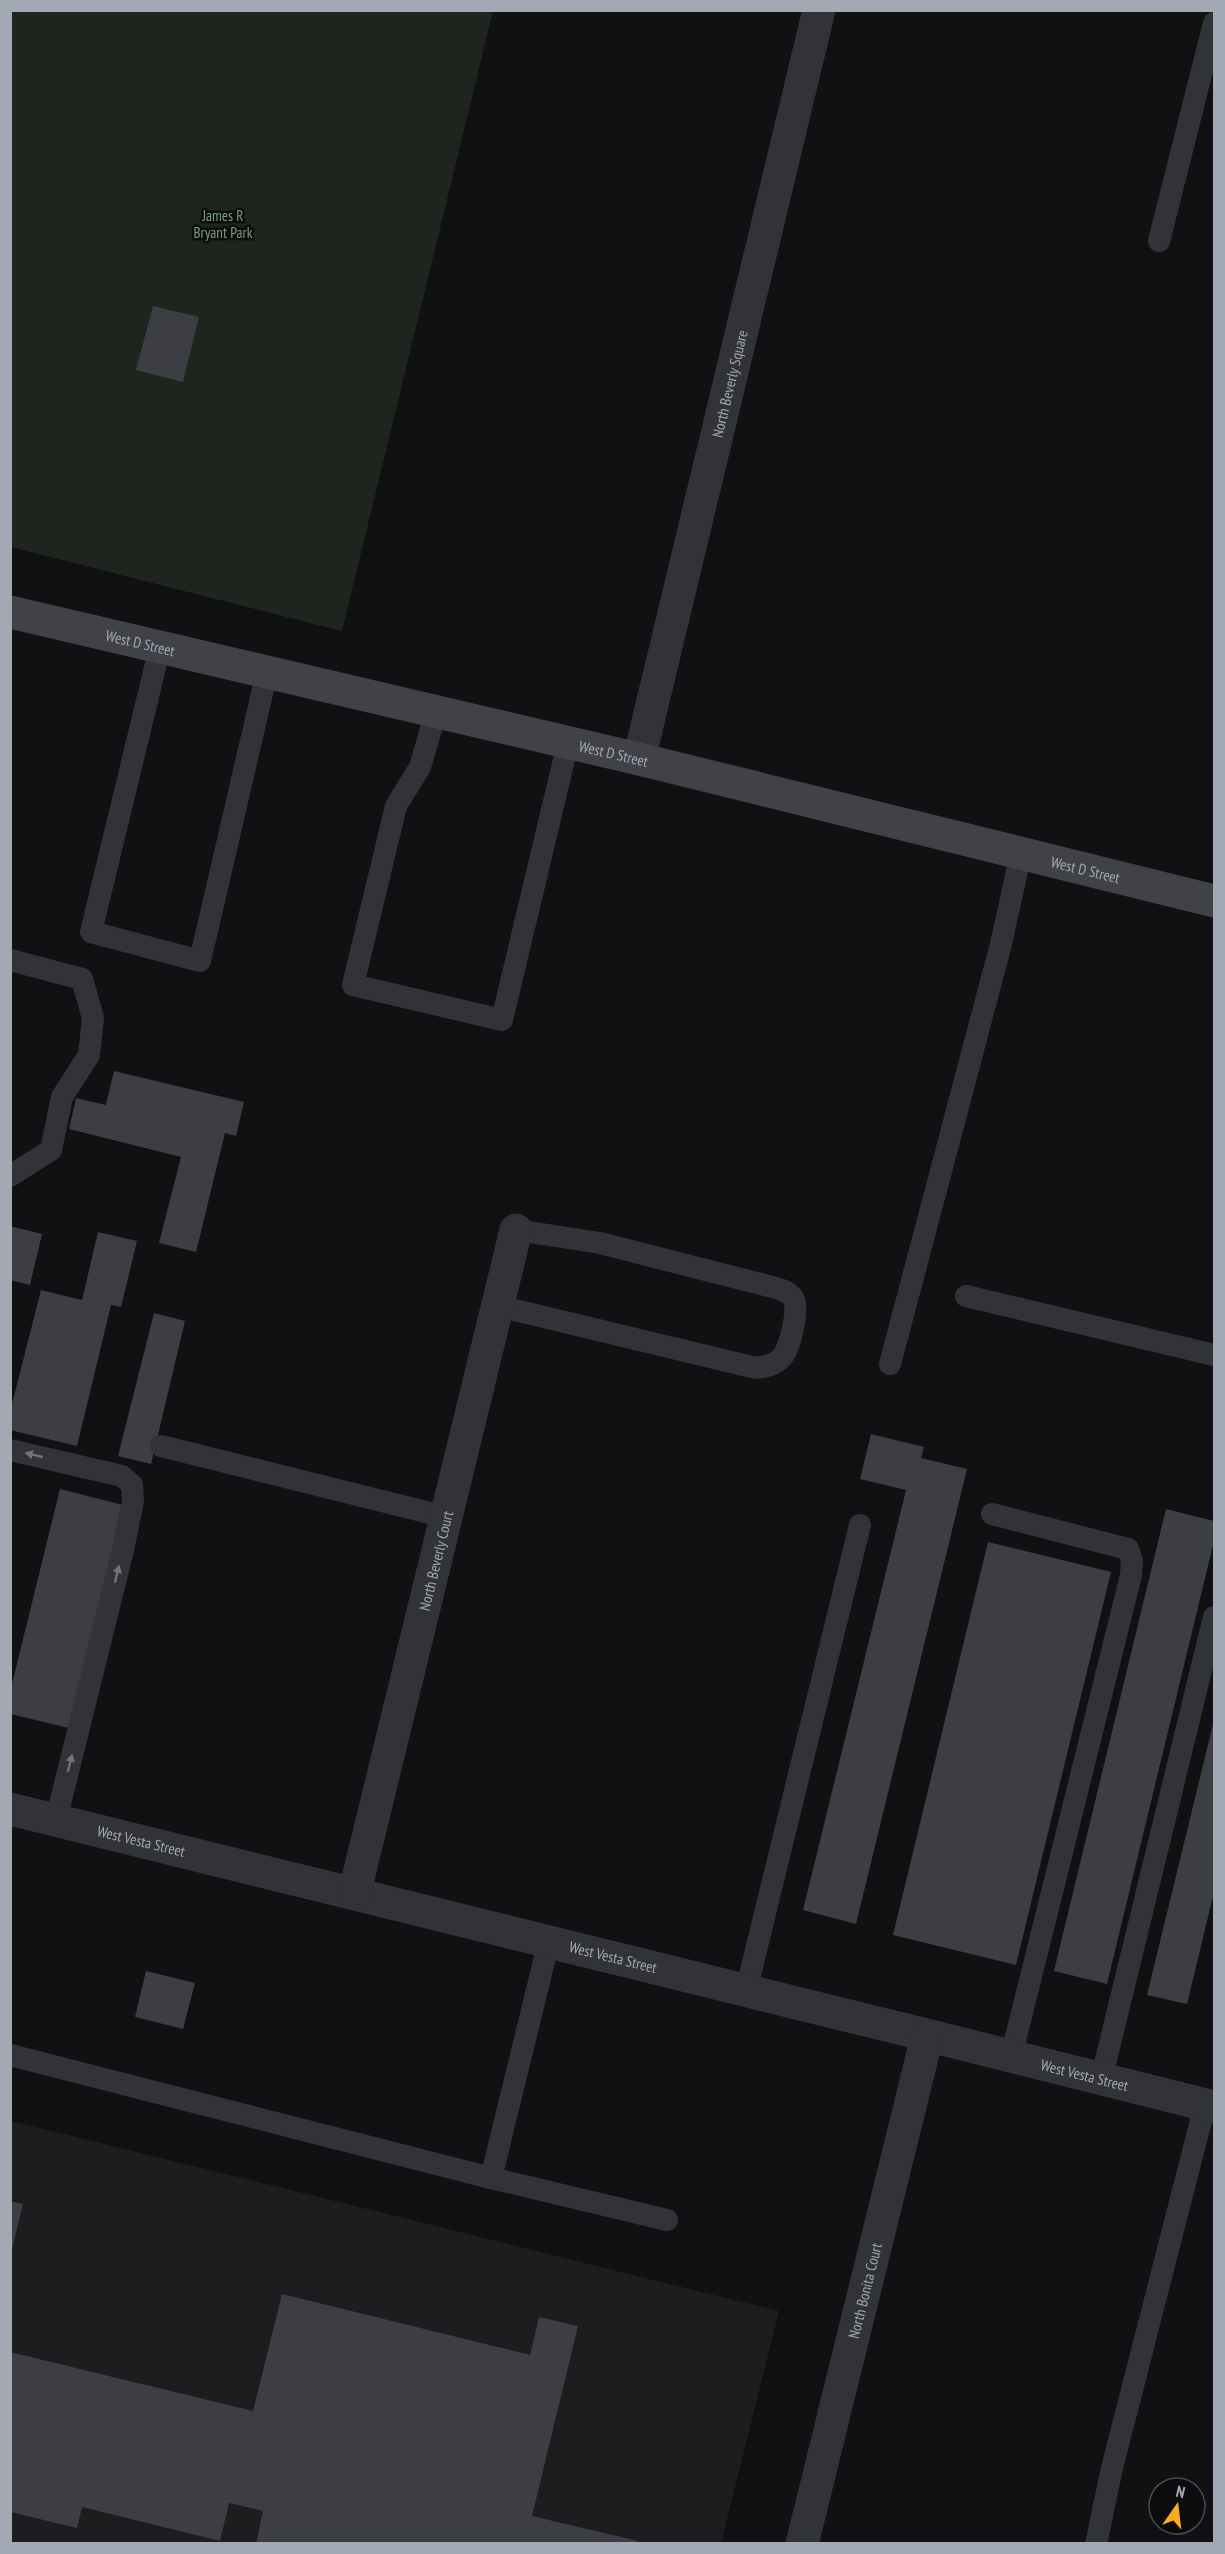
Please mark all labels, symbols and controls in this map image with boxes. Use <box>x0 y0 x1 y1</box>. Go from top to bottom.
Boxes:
park label: James R Bryant Park <box>194 206 253 242</box>
street label: North Beverly Square <box>707 328 751 439</box>
street label: West D Street <box>104 625 177 660</box>
street label: West D Street <box>577 736 650 770</box>
street label: West D Street <box>1049 852 1122 887</box>
one-way arrow <box>25 1450 43 1460</box>
street label: North Beverly Court <box>414 1509 457 1613</box>
one-way arrow <box>113 1565 122 1583</box>
one-way arrow <box>65 1754 75 1772</box>
street label: West Vesta Street <box>95 1821 187 1860</box>
street label: West Vesta Street <box>567 1937 659 1977</box>
street label: West Vesta Street <box>1039 2055 1130 2095</box>
street label: North Bonita Court <box>844 2241 885 2340</box>
north arrow <box>1147 2476 1207 2536</box>
text: N <box>1174 2481 1187 2502</box>

